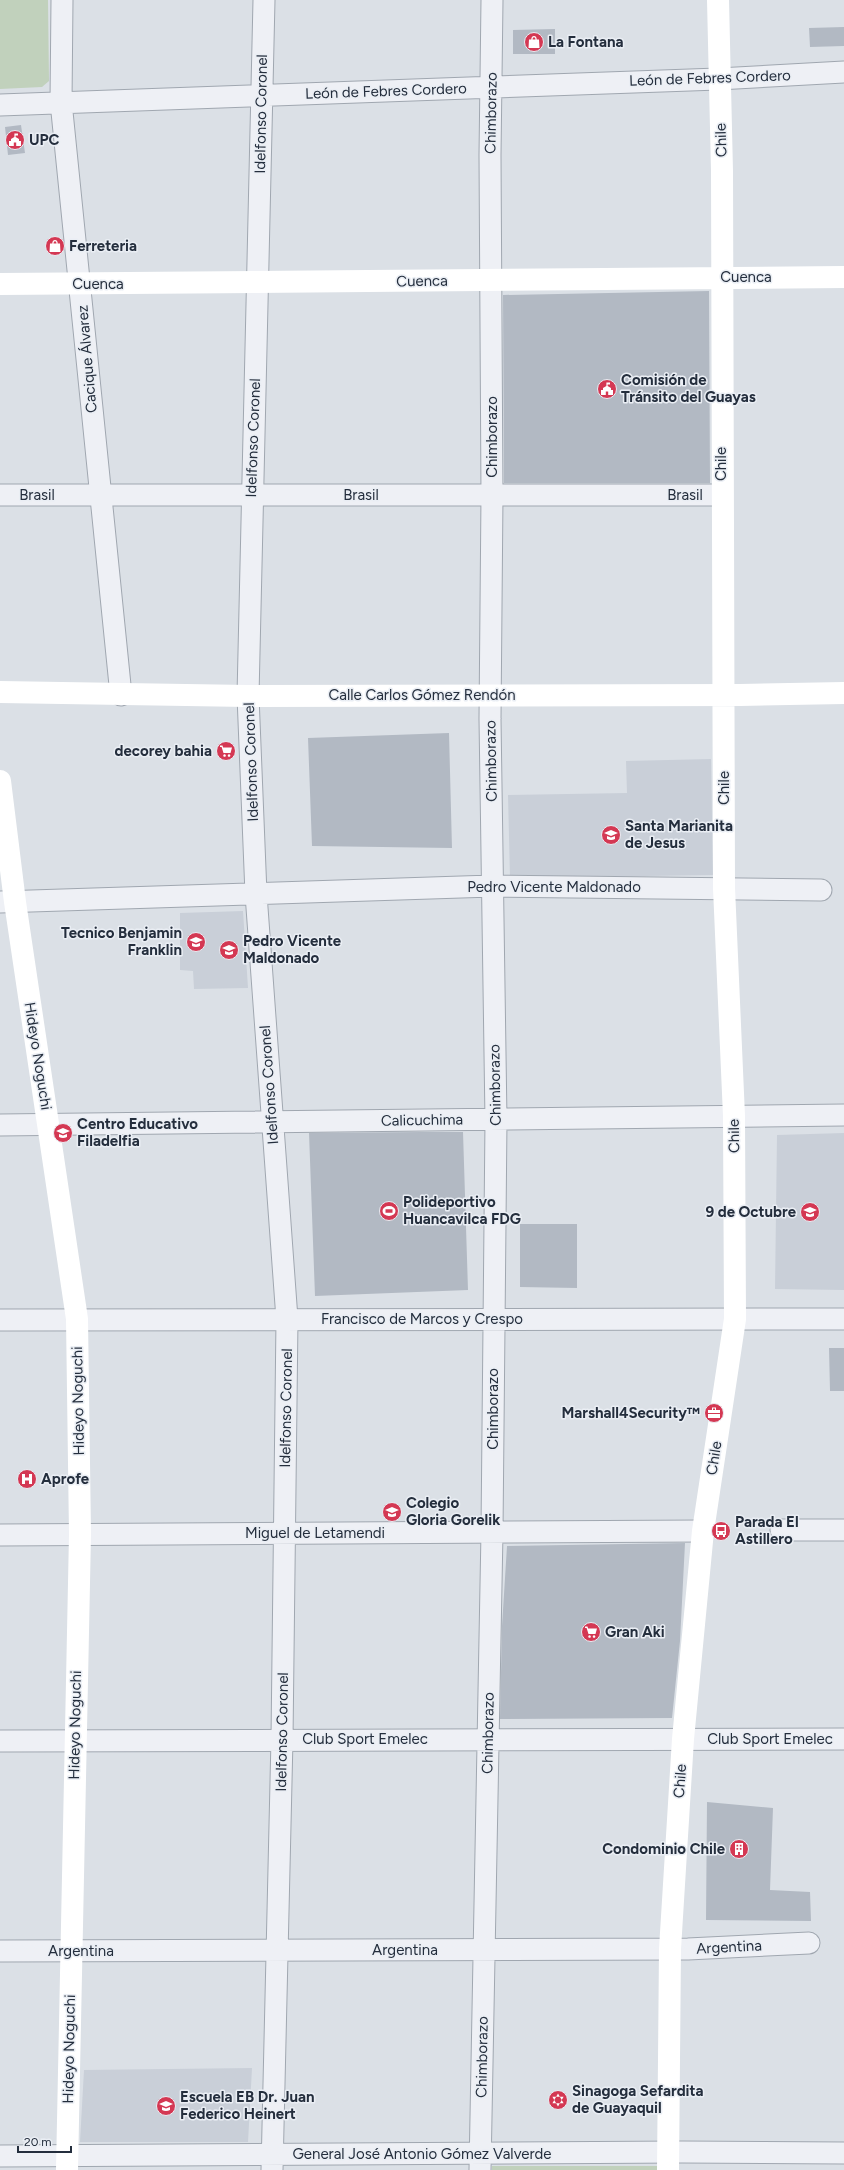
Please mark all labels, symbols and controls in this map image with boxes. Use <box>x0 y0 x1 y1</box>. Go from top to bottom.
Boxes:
shop icon: La Fontana <box>523 31 545 53</box>
place label: La Fontana <box>548 33 623 51</box>
street label: Idelfonso Coronel <box>251 54 271 174</box>
street label: León de Febres Cordero <box>629 66 791 90</box>
street label: Chimborazo <box>481 72 501 154</box>
street label: León de Febres Cordero <box>305 79 467 103</box>
street label: Chile <box>711 123 731 157</box>
public building icon: UPC <box>4 129 26 151</box>
place label: UPC <box>29 131 60 149</box>
shop icon: Ferreteria <box>44 235 66 257</box>
place label: Ferreteria <box>69 237 137 255</box>
street label: Cuenca <box>720 268 772 286</box>
street label: Cuenca <box>396 272 448 290</box>
street label: Cuenca <box>72 275 124 293</box>
street label: Cacique Álvarez <box>73 304 101 414</box>
place label: Comisión de Tránsito del Guayas <box>621 371 756 406</box>
street label: Idelfonso Coronel <box>242 378 264 498</box>
public building icon: Comisión de Tránsito del Guayas <box>596 378 618 400</box>
street label: Chimborazo <box>483 396 501 478</box>
street label: Chile <box>712 447 730 481</box>
street label: Brasil <box>19 486 55 504</box>
street label: Brasil <box>343 486 379 504</box>
street label: Brasil <box>667 486 703 504</box>
street label: Calle Carlos Gómez Rendón <box>328 686 516 704</box>
street label: Idelfonso Coronel <box>240 702 262 822</box>
street label: Chimborazo <box>481 720 501 802</box>
supermarket icon: decorey bahia <box>215 740 237 762</box>
place label: decorey bahia <box>115 742 212 760</box>
street label: Chile <box>715 771 733 805</box>
place label: Santa Marianita de Jesus <box>625 817 733 852</box>
school or university icon: Santa Marianita de Jesus <box>600 824 622 846</box>
street label: Pedro Vicente Maldonado <box>467 878 641 896</box>
place label: Tecnico Benjamin Franklin <box>61 924 182 959</box>
school or university icon: Tecnico Benjamin Franklin <box>185 931 207 953</box>
place label: Pedro Vicente Maldonado <box>243 932 342 967</box>
school or university icon: Pedro Vicente Maldonado <box>218 939 240 961</box>
street label: Hideyo Noguchi <box>21 1001 55 1111</box>
street label: Idelfonso Coronel <box>256 1025 282 1145</box>
street label: Chimborazo <box>485 1044 505 1126</box>
street label: Calicuchima <box>381 1110 463 1130</box>
place label: Centro Educativo Filadelfia <box>77 1115 198 1150</box>
street label: Chile <box>725 1119 743 1153</box>
school or university icon: Centro Educativo Filadelfia <box>52 1122 74 1144</box>
place label: Polideportivo Huancavilca FDG <box>403 1193 521 1228</box>
sports icon: Polideportivo Huancavilca FDG <box>378 1200 400 1222</box>
school or university icon: 9 de Octubre <box>799 1201 821 1223</box>
place label: 9 de Octubre <box>705 1203 797 1221</box>
street label: Francisco de Marcos y Crespo <box>321 1310 523 1328</box>
street label: Hideyo Noguchi <box>68 1346 88 1456</box>
street label: Idelfonso Coronel <box>276 1348 296 1468</box>
street label: Chimborazo <box>484 1368 502 1450</box>
office icon: Marshall4Security™ <box>703 1402 725 1424</box>
place label: Marshall4Security™ <box>561 1404 700 1422</box>
street label: Chile <box>702 1440 726 1476</box>
hospital icon: Aprofe <box>16 1468 38 1490</box>
place label: Aprofe <box>41 1470 90 1488</box>
place label: Colegio Gloria Gorelik <box>406 1494 500 1529</box>
school or university icon: Colegio Gloria Gorelik <box>381 1501 403 1523</box>
place label: Parada El Astillero <box>735 1513 799 1548</box>
bus stop icon: Parada El Astillero <box>710 1520 732 1542</box>
street label: Miguel de Letamendi <box>245 1524 385 1542</box>
supermarket icon: Gran Aki <box>580 1621 602 1643</box>
place label: Gran Aki <box>605 1623 665 1641</box>
street label: Hideyo Noguchi <box>65 1670 85 1780</box>
street label: Idelfonso Coronel <box>272 1672 292 1792</box>
street label: Chimborazo <box>478 1692 498 1774</box>
street label: Club Sport Emelec <box>302 1730 428 1748</box>
street label: Club Sport Emelec <box>707 1730 833 1748</box>
street label: Chile <box>670 1763 690 1799</box>
building icon: Condominio Chile <box>728 1838 750 1860</box>
place label: Condominio Chile <box>602 1840 726 1858</box>
street label: Argentina <box>696 1936 762 1958</box>
street label: Argentina <box>372 1941 438 1959</box>
street label: Argentina <box>48 1942 114 1960</box>
street label: Hideyo Noguchi <box>59 1994 79 2104</box>
street label: Chimborazo <box>472 2016 492 2098</box>
place label: Sinagoga Sefardita de Guayaquil <box>572 2082 703 2117</box>
place label: Escuela EB Dr. Juan Federico Heinert <box>180 2088 314 2123</box>
synagogue icon: Sinagoga Sefardita de Guayaquil <box>547 2089 569 2111</box>
school or university icon: Escuela EB Dr. Juan Federico Heinert <box>155 2095 177 2117</box>
scale bar <box>18 2128 71 2154</box>
text: 20 m <box>24 2135 52 2149</box>
street label: General José Antonio Gómez Valverde <box>292 2145 552 2163</box>

